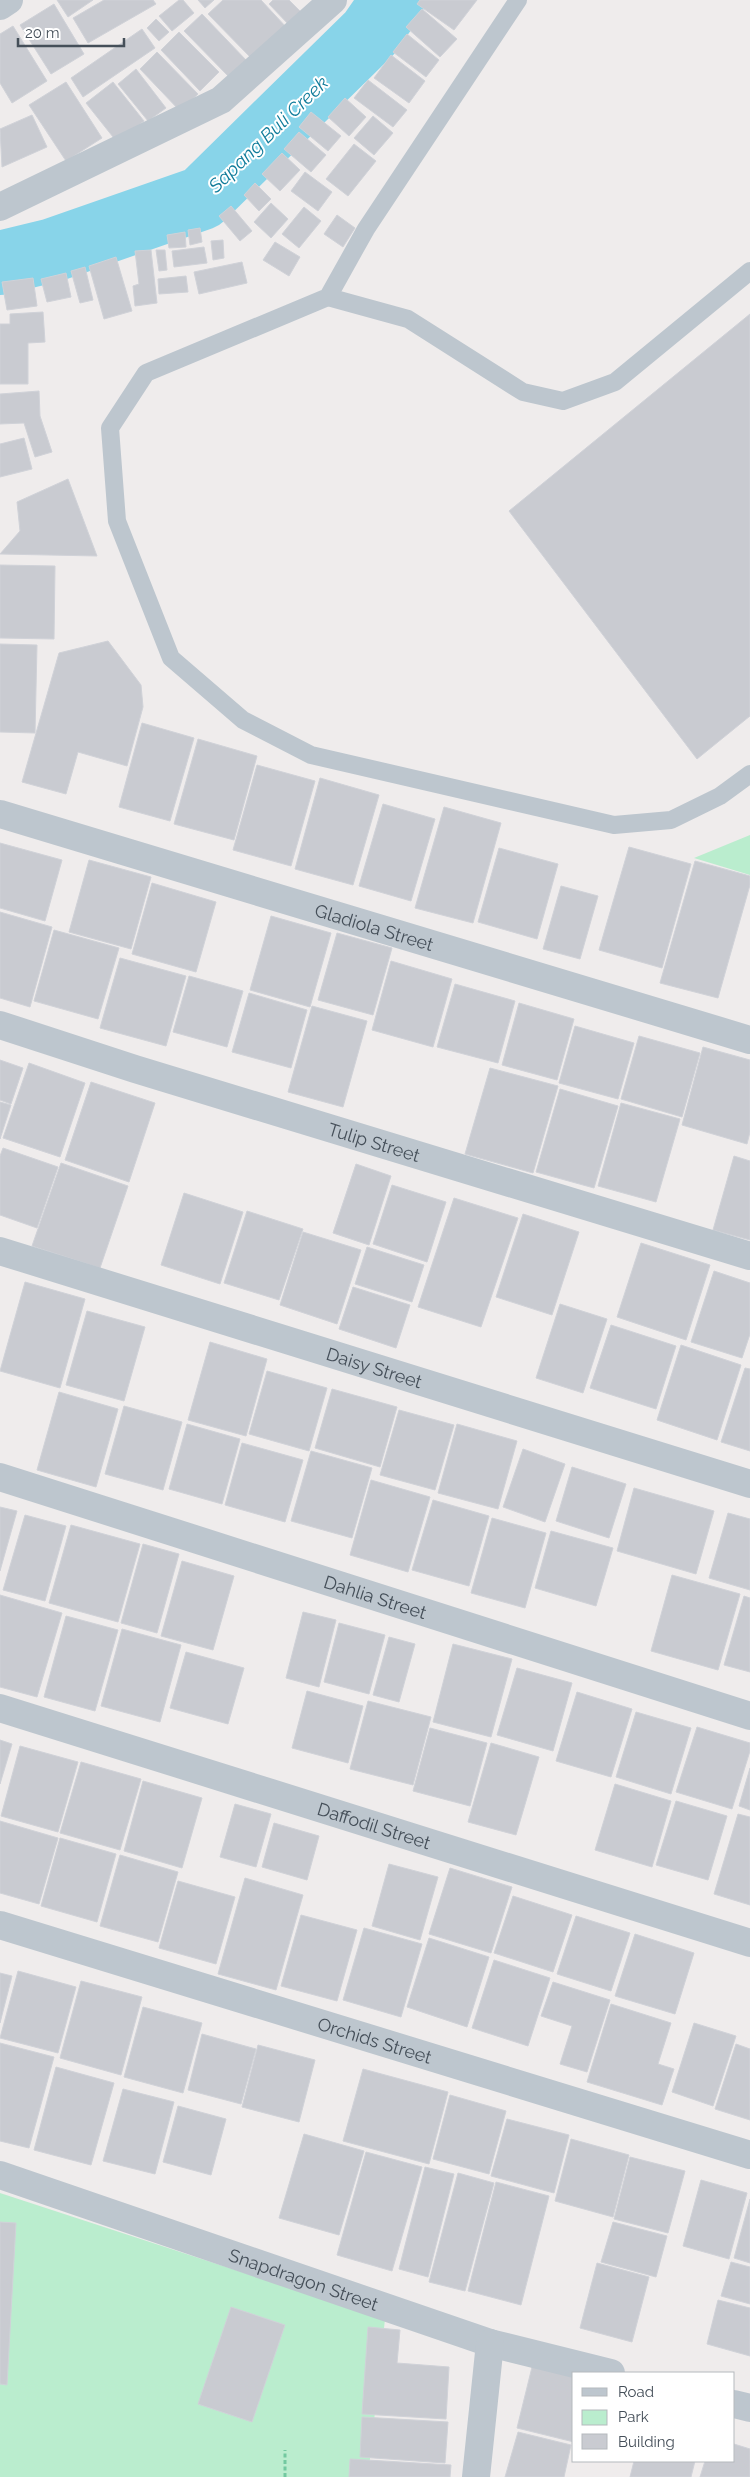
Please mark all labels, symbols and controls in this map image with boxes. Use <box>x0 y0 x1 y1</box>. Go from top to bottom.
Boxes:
scale bar <box>18 15 124 47</box>
text: 20 m <box>25 24 60 42</box>
water label: Sapang Buli Creek <box>203 71 332 197</box>
street label: Gladiola Street <box>313 899 436 955</box>
street label: Tulip Street <box>326 1118 423 1166</box>
street label: Daisy Street <box>324 1343 425 1392</box>
street label: Dahlia Street <box>322 1570 429 1623</box>
street label: Daffodil Street <box>315 1798 433 1853</box>
street label: Orchids Street <box>315 2013 434 2067</box>
street label: Snapdragon Street <box>226 2244 381 2314</box>
legend <box>572 2372 735 2462</box>
text: Road <box>618 2383 654 2401</box>
text: Park <box>618 2408 649 2426</box>
text: Building <box>618 2433 675 2451</box>

